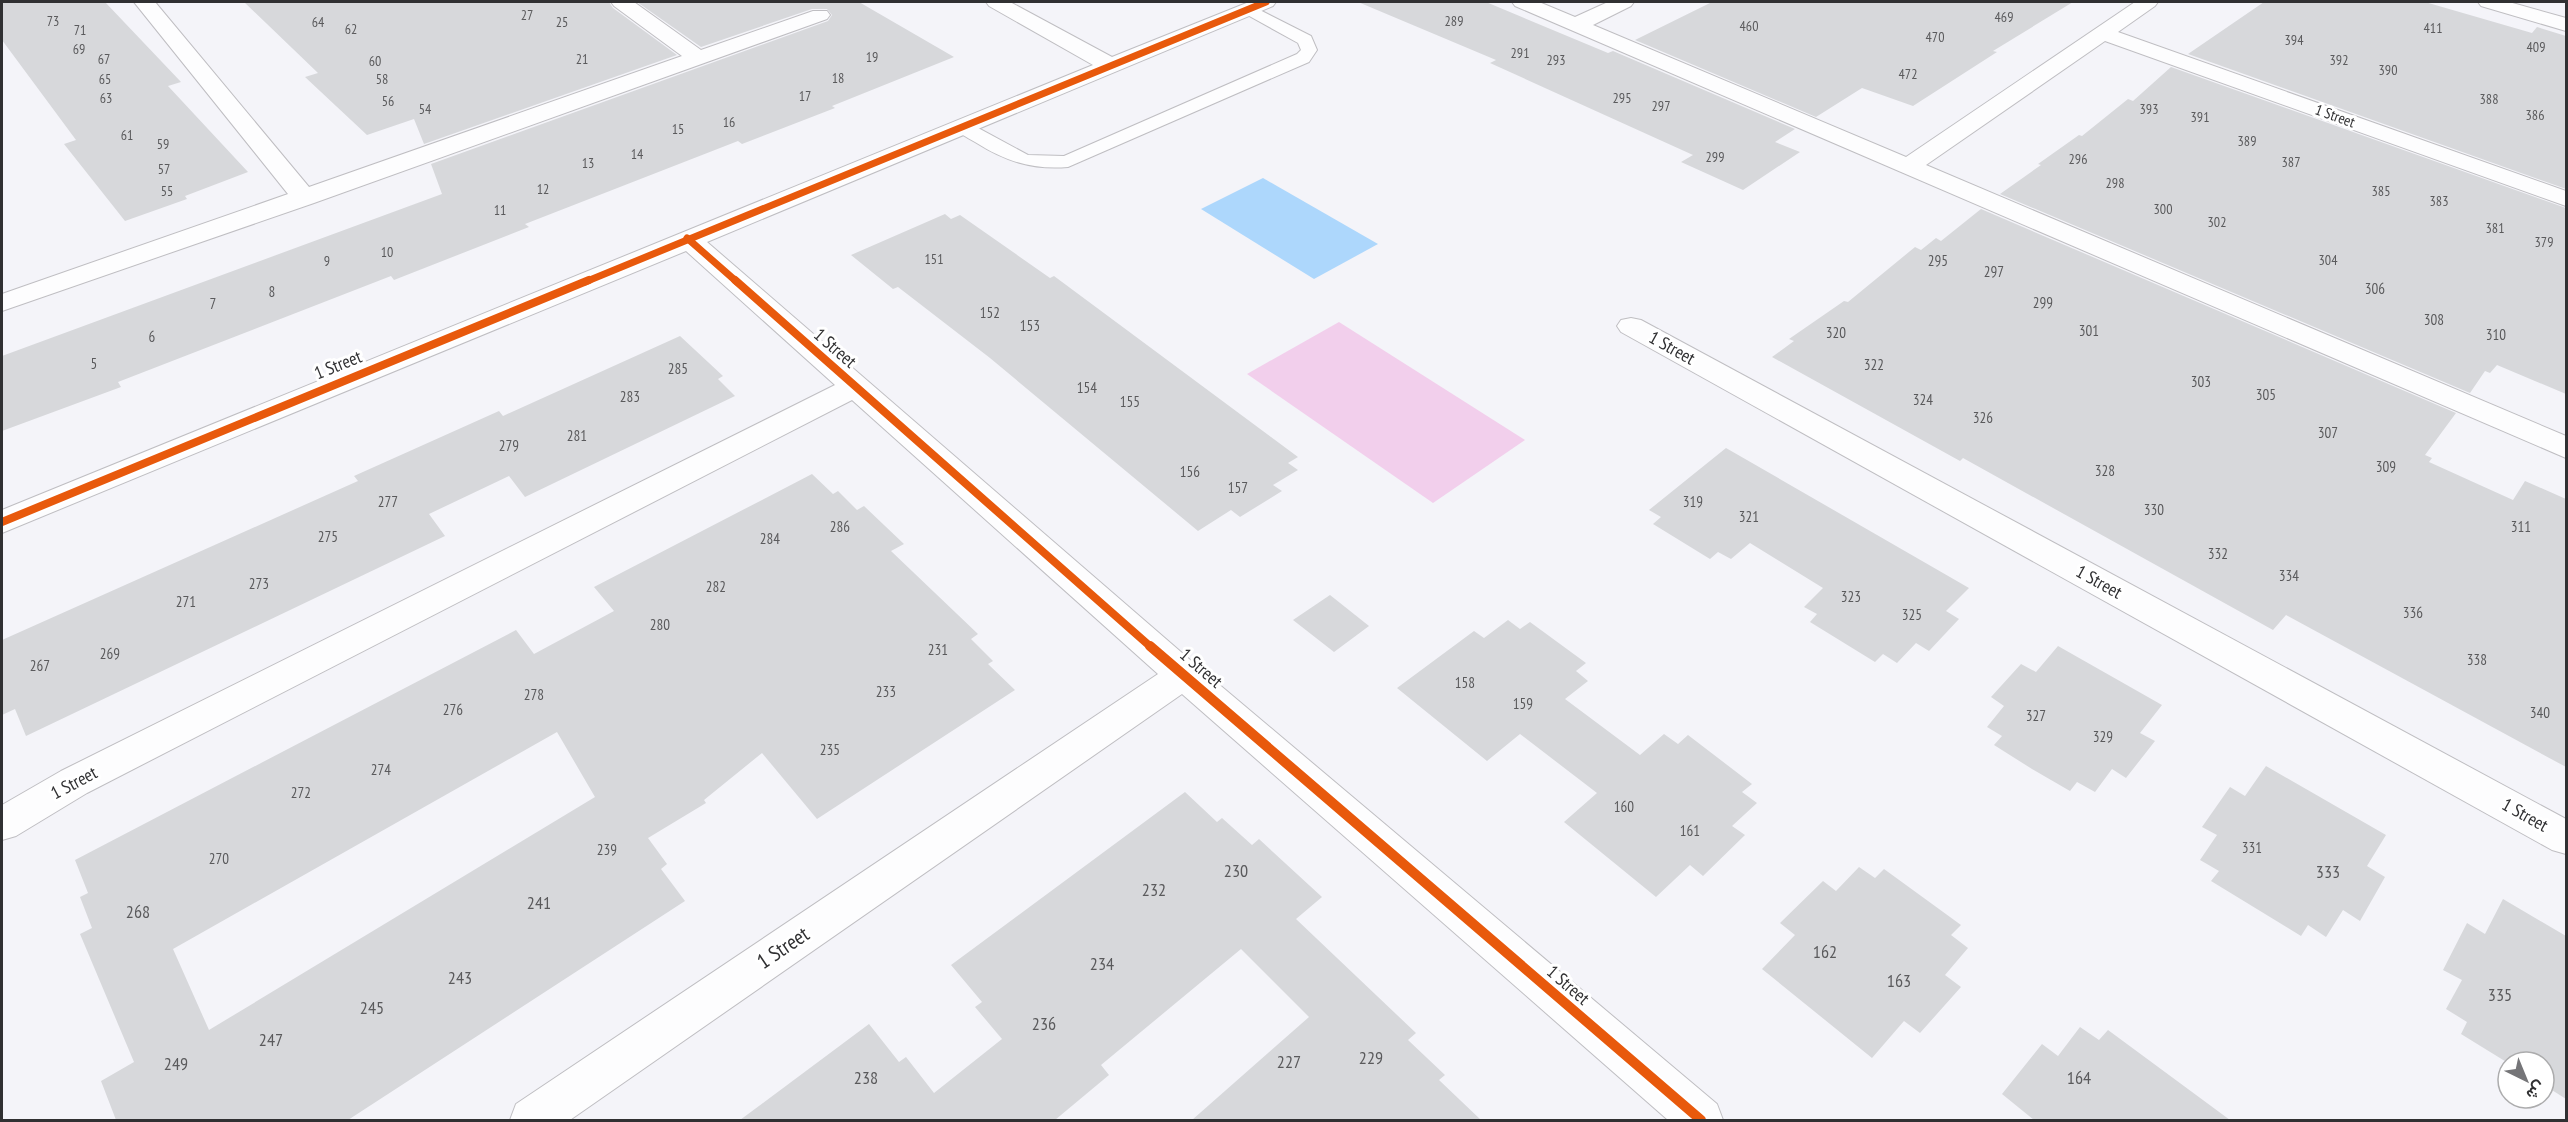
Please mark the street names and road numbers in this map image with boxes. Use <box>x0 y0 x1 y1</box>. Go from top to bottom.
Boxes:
street label: 1 Street <box>2313 100 2358 131</box>
street label: 1 Street <box>809 323 861 372</box>
street label: 1 Street <box>1645 326 1699 370</box>
street label: 1 Street <box>311 345 365 384</box>
street label: 1 Street <box>2072 560 2126 604</box>
street label: 1 Street <box>1175 643 1227 692</box>
street label: 1 Street <box>47 761 101 804</box>
street label: 1 Street <box>2498 793 2552 837</box>
street label: 1 Street <box>751 920 814 975</box>
street label: 1 Street <box>1542 960 1594 1009</box>

